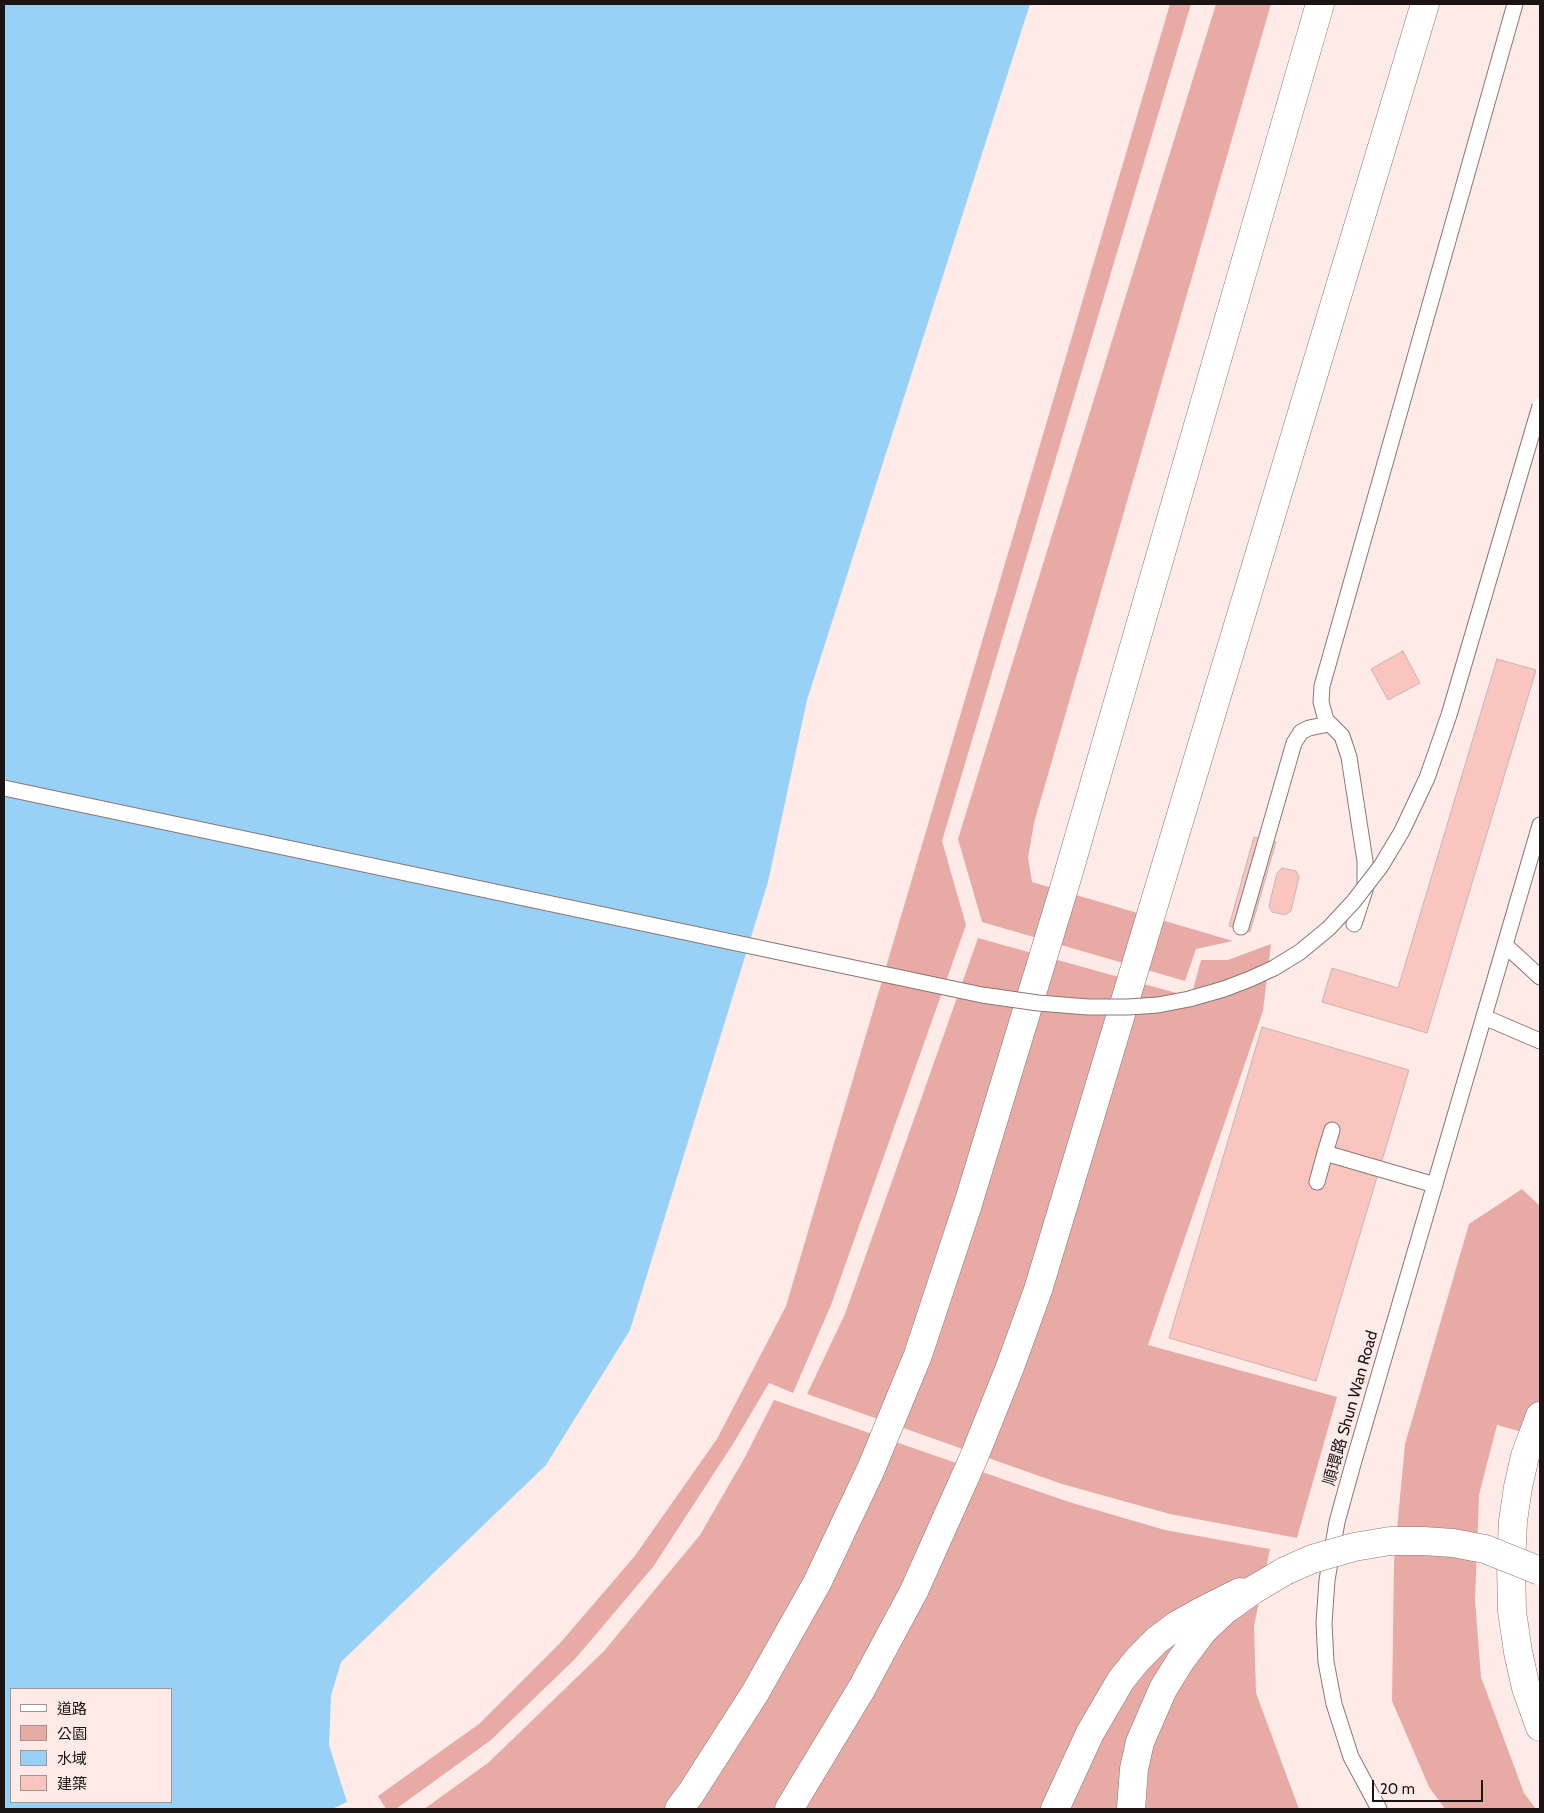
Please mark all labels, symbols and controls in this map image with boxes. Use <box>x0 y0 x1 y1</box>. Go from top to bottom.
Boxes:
street label: 順環路 Shun Wan Road <box>1320 1329 1382 1487</box>
legend <box>10 1688 172 1803</box>
text: 道路 <box>57 1700 87 1718</box>
text: 公園 <box>57 1725 87 1743</box>
text: 水域 <box>57 1750 87 1768</box>
scale bar <box>1374 1770 1485 1802</box>
text: 建築 <box>57 1775 87 1793</box>
text: 20 m <box>1380 1780 1415 1798</box>

